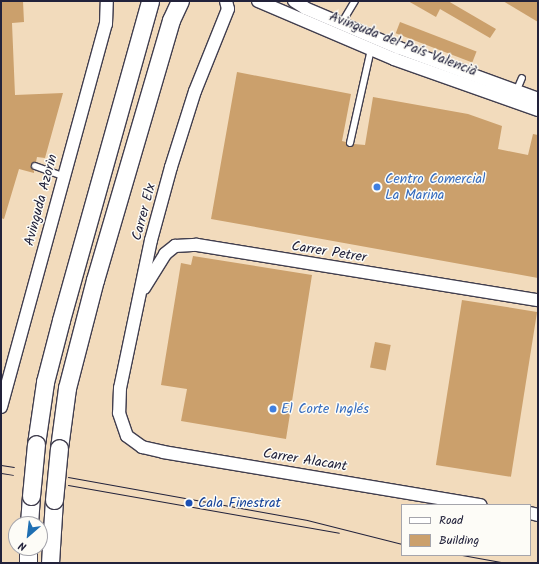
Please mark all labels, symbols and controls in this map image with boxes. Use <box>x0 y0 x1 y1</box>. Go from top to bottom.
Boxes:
street label: Avinguda del País Valencià <box>327 8 479 80</box>
street label: Avinguda Azorin <box>21 152 61 248</box>
place label: Centro Comercial La Marina <box>385 171 486 204</box>
street label: Carrer Elx <box>128 182 160 242</box>
marker: Centro Comercial La Marina <box>372 182 382 192</box>
street label: Carrer Petrer <box>290 238 368 266</box>
place label: El Corte Inglés <box>281 401 369 417</box>
marker: El Corte Inglés <box>268 404 278 414</box>
street label: Carrer Alacant <box>262 445 348 475</box>
place label: Cala Finestrat <box>198 495 281 511</box>
marker: Cala Finestrat <box>183 497 195 509</box>
legend <box>401 504 531 556</box>
text: Road <box>439 511 463 530</box>
north arrow <box>8 516 48 556</box>
text: Building <box>439 531 479 550</box>
text: N <box>16 536 30 555</box>

